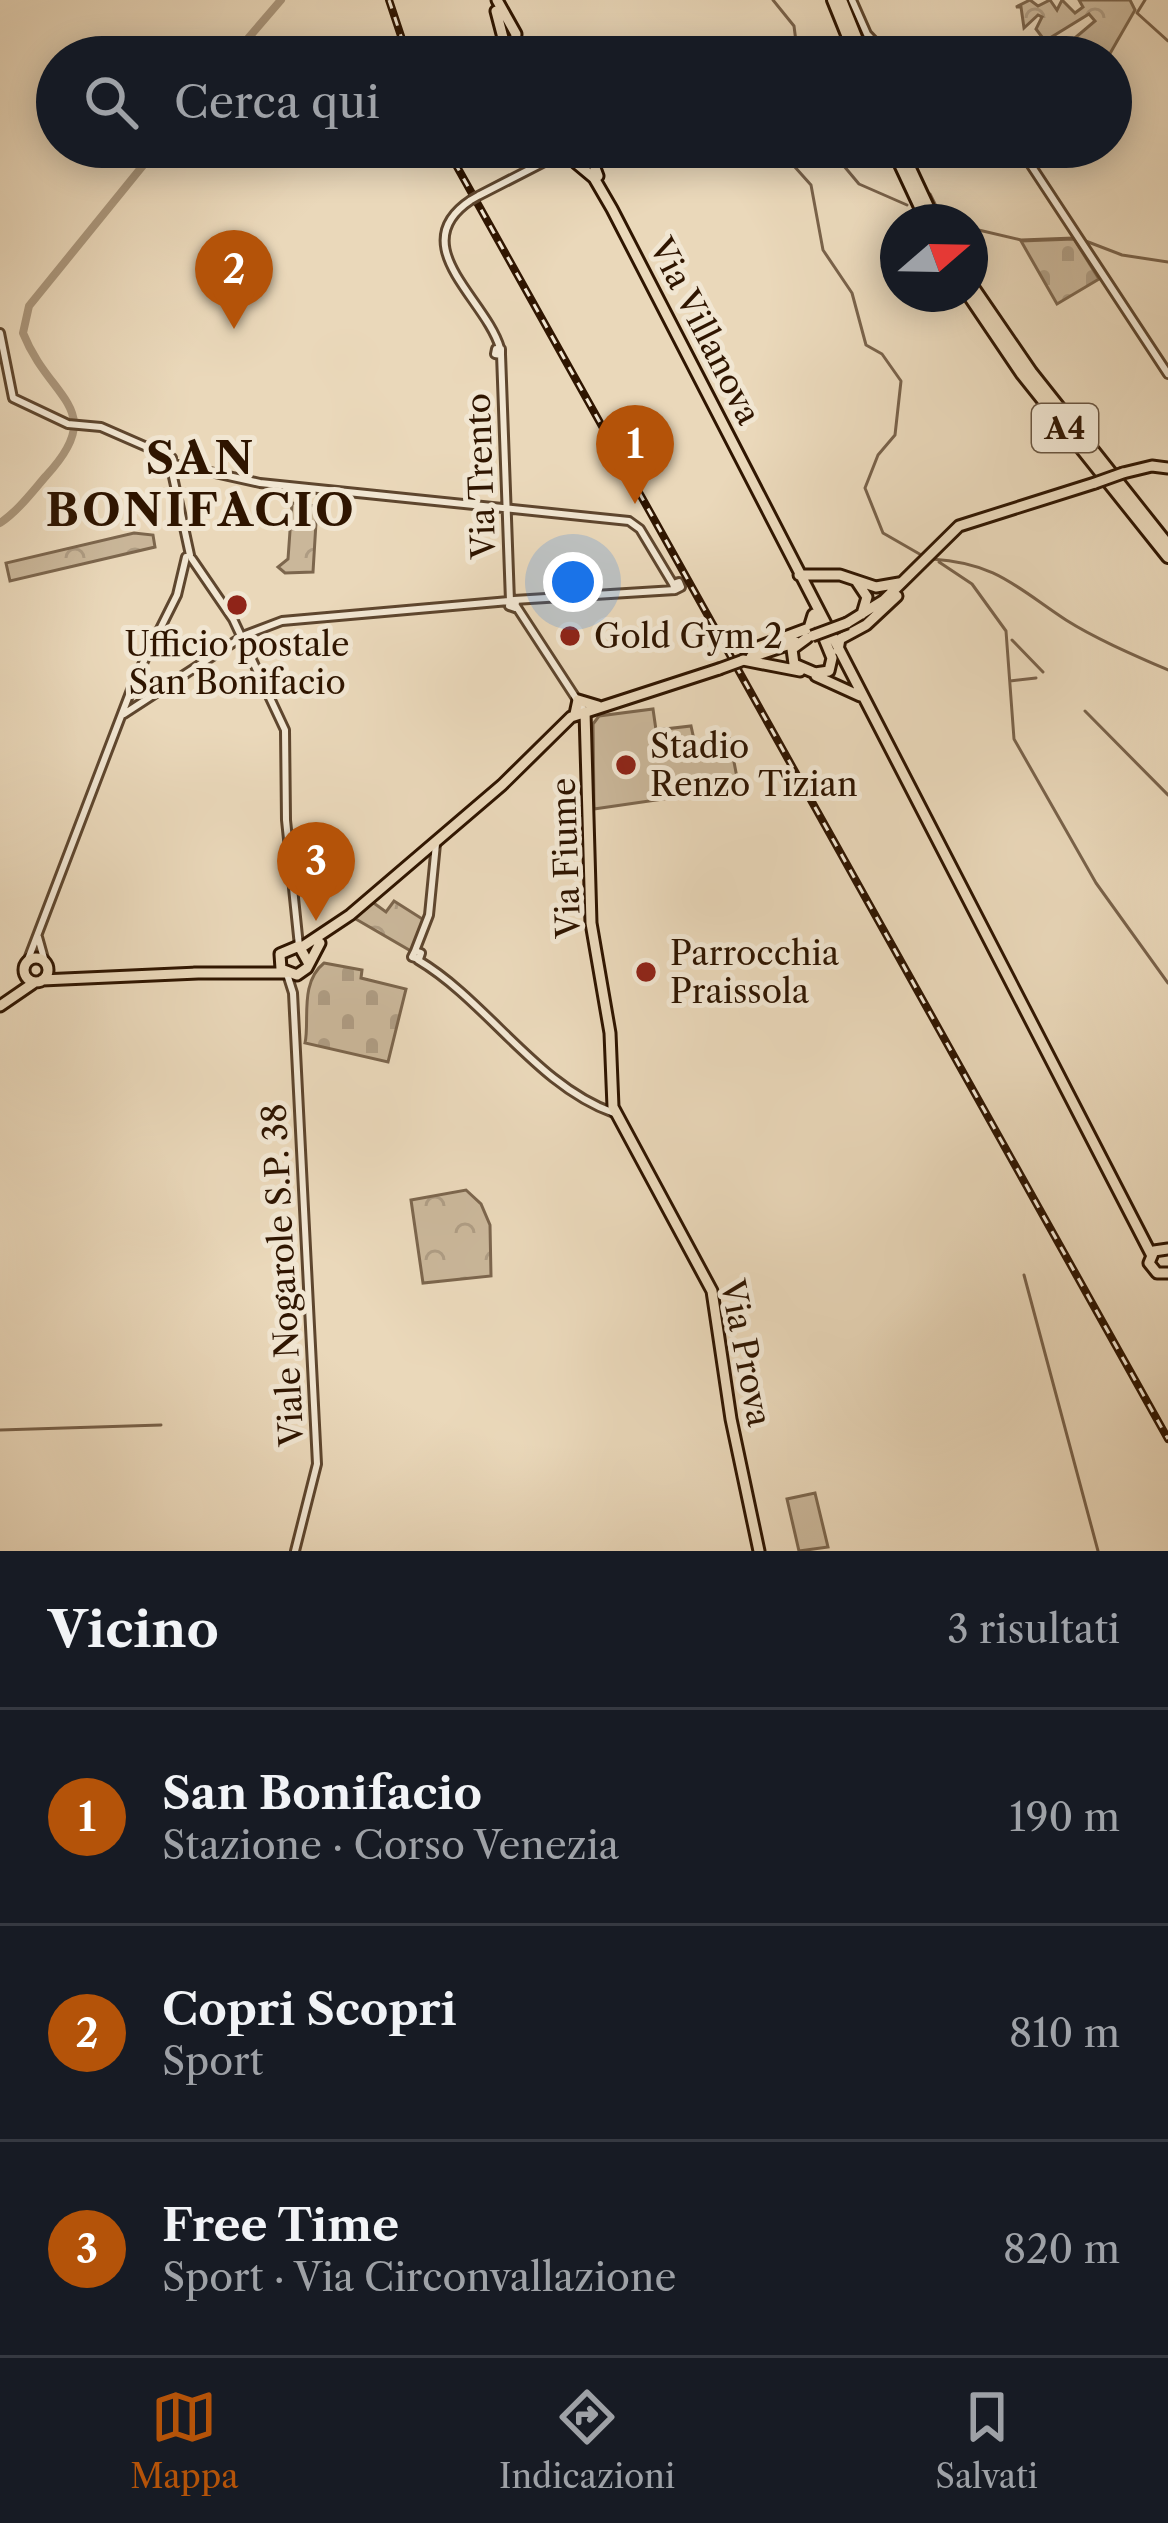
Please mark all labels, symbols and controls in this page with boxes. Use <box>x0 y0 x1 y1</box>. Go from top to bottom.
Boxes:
search box <box>36 36 1132 168</box>
icon: search <box>78 69 144 135</box>
text: Cerca qui <box>174 74 380 130</box>
north arrow <box>880 204 988 312</box>
pin: 2 <box>195 230 273 329</box>
street label: Via Villanova <box>640 230 770 431</box>
street label: Via Trento <box>458 392 504 561</box>
road number: A4 <box>1032 404 1098 452</box>
pin: 1 <box>596 405 674 504</box>
district label: SAN BONIFACIO <box>45 430 357 538</box>
your location <box>543 552 603 612</box>
marker: Ufficio postale San Bonifacio <box>224 592 250 618</box>
place label: Gold Gym 2 <box>594 616 783 657</box>
marker: Gold Gym 2 <box>557 623 583 649</box>
place label: Ufficio postale San Bonifacio <box>124 624 350 703</box>
place label: Stadio Renzo Tizian <box>650 726 858 805</box>
marker: Stadio Renzo Tizian <box>613 752 639 778</box>
street label: Via Fiume <box>543 777 589 940</box>
pin: 3 <box>277 822 355 921</box>
place label: Parrocchia Praissola <box>670 933 840 1012</box>
marker: Parrocchia Praissola <box>633 959 659 985</box>
street label: Viale Nogarole S.P. 38 <box>254 1103 313 1448</box>
street label: Via Prova <box>712 1275 780 1430</box>
text: Vicino <box>48 1598 219 1660</box>
text: 3 risultati <box>947 1605 1120 1653</box>
text: San Bonifacio <box>162 1765 482 1821</box>
text: 1 <box>78 1793 96 1841</box>
text: 190 m <box>1009 1793 1120 1841</box>
text: Stazione · Corso Venezia <box>162 1821 619 1869</box>
text: Copri Scopri <box>162 1981 457 2037</box>
text: 2 <box>75 2009 99 2057</box>
text: 810 m <box>1009 2009 1120 2057</box>
text: Sport <box>162 2037 263 2085</box>
text: Free Time <box>162 2197 399 2253</box>
text: 3 <box>76 2225 98 2273</box>
text: 820 m <box>1003 2225 1120 2273</box>
text: Sport · Via Circonvallazione <box>162 2253 676 2301</box>
tab: Mappa <box>130 2384 239 2497</box>
tab: Indicazioni <box>499 2384 675 2497</box>
tab: Salvati <box>935 2384 1038 2497</box>

